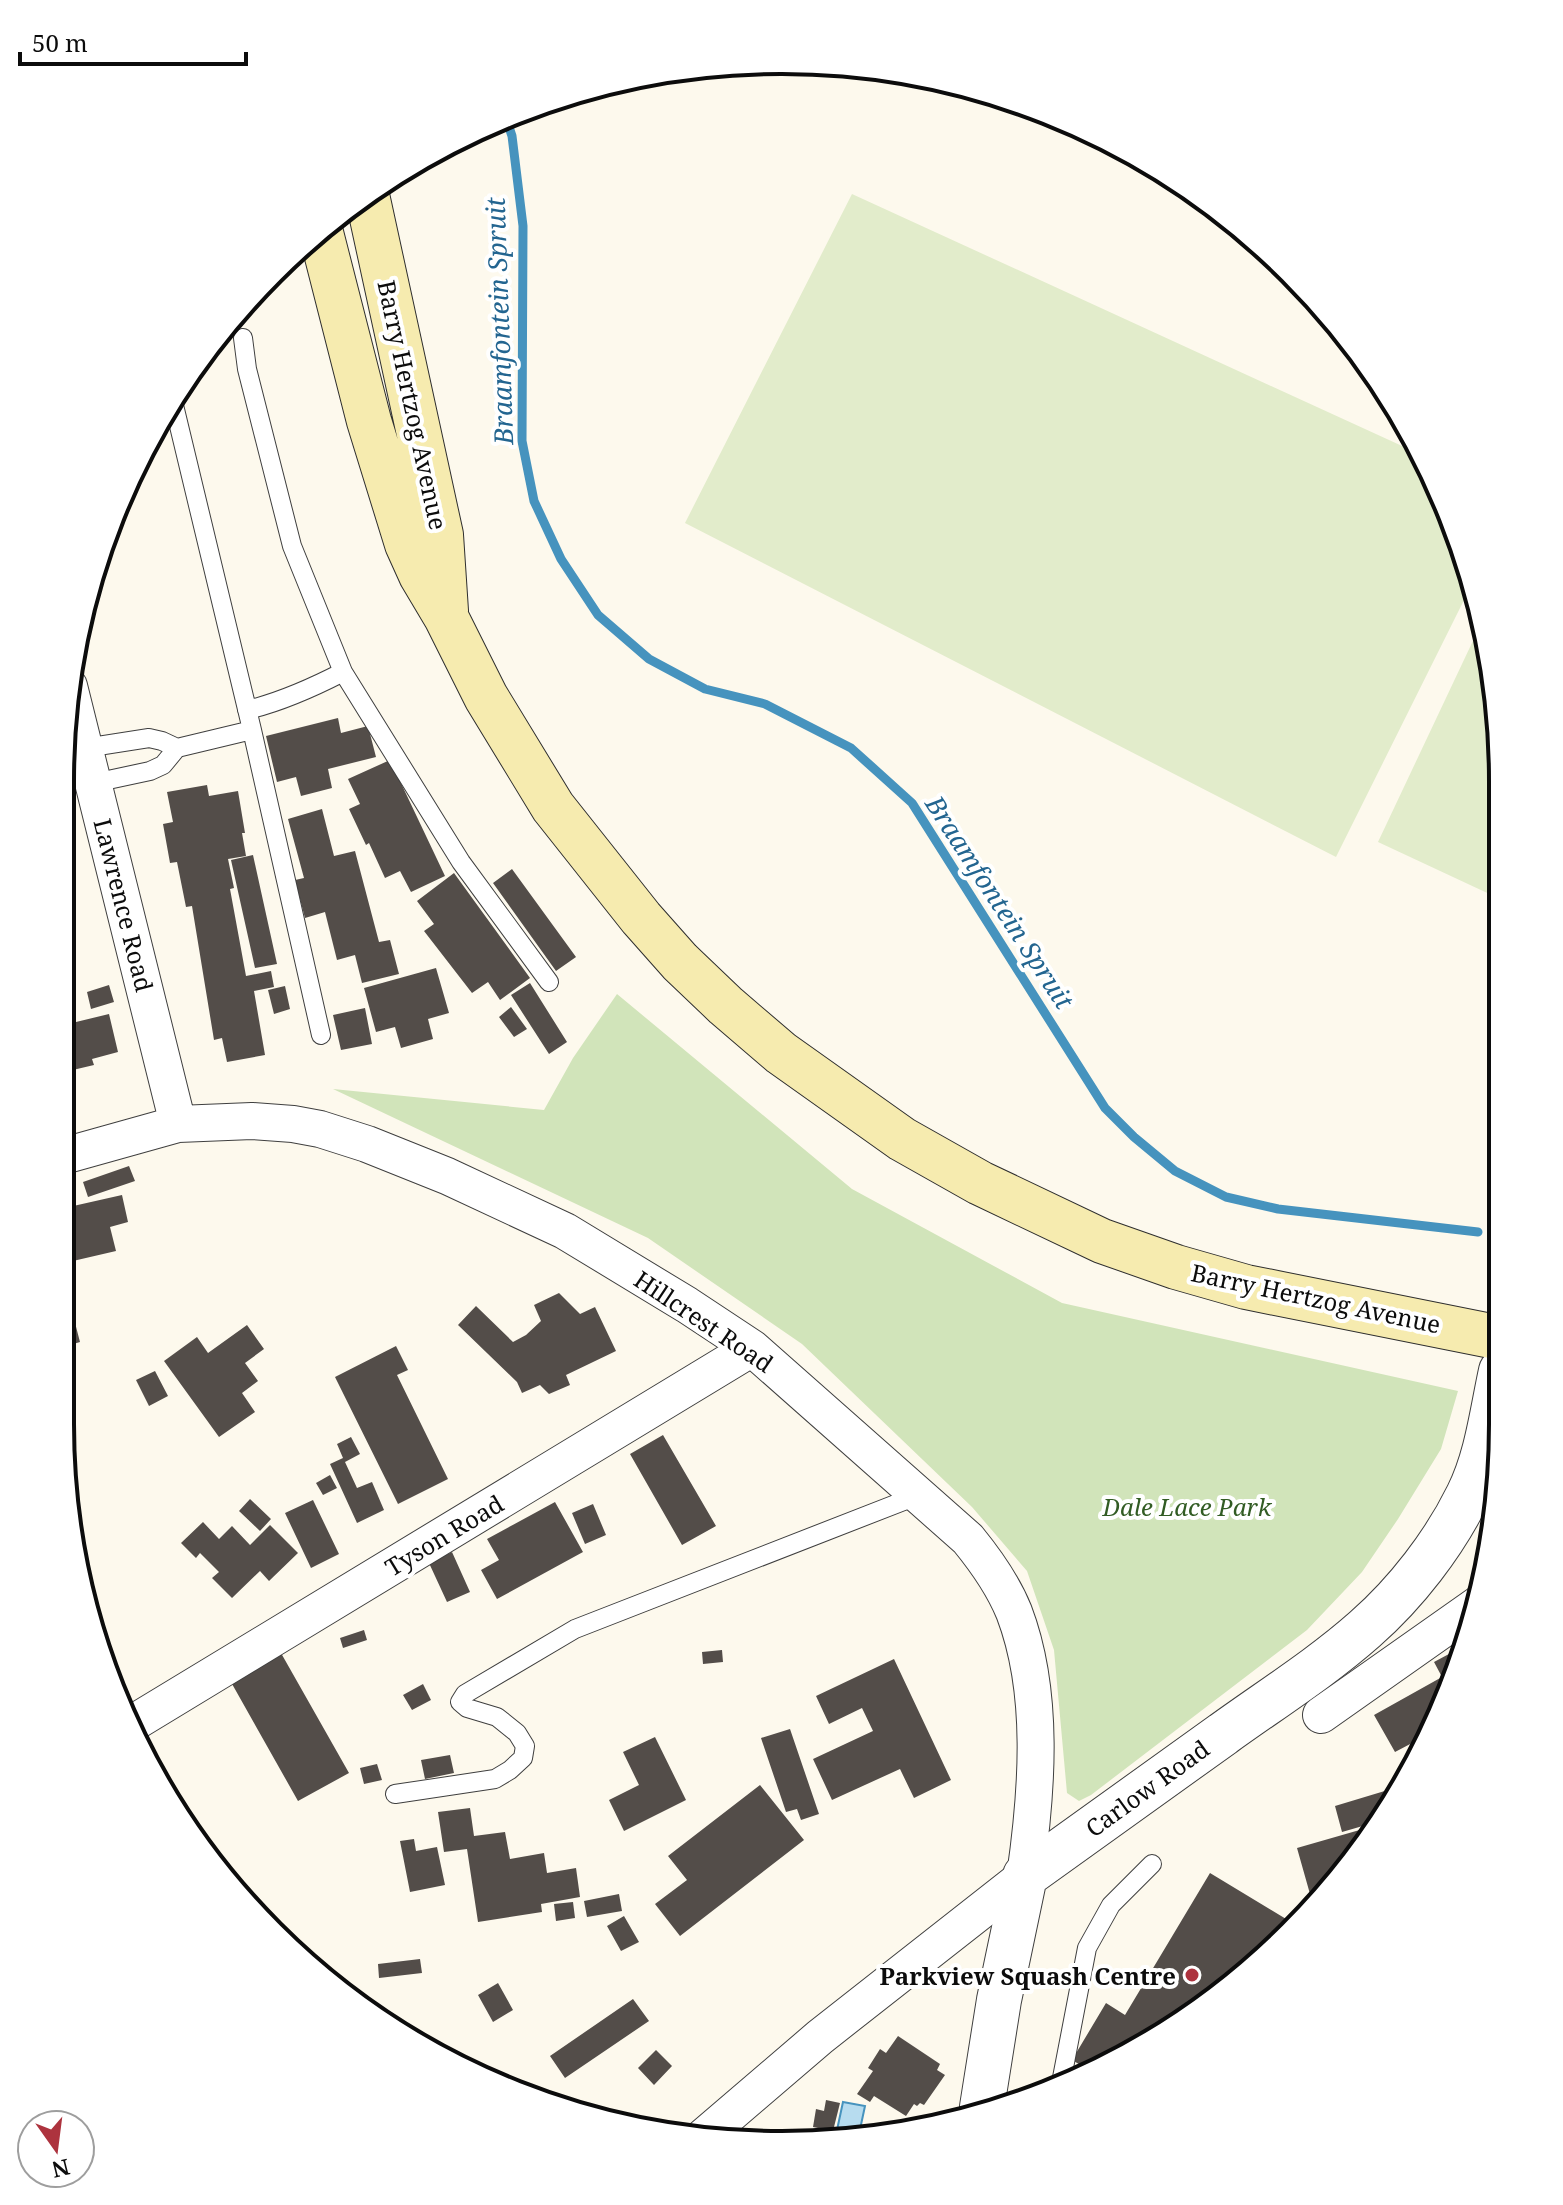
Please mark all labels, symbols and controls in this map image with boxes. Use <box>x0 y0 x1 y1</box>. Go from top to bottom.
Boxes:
scale bar <box>20 16 246 66</box>
text: 50 m <box>32 26 88 59</box>
water label: Braamfontein Spruit <box>477 196 521 446</box>
street label: Barry Hertzog Avenue <box>370 277 456 533</box>
water label: Braamfontein Spruit <box>917 787 1083 1016</box>
street label: Lawrence Road <box>87 815 162 995</box>
street label: Barry Hertzog Avenue <box>1188 1255 1444 1341</box>
street label: Hillcrest Road <box>628 1262 780 1380</box>
street label: Tyson Road <box>379 1487 510 1583</box>
park label: Dale Lace Park <box>1102 1490 1273 1523</box>
street label: Carlow Road <box>1078 1732 1216 1844</box>
place label: Parkview Squash Centre <box>880 1959 1176 1992</box>
marker: Parkview Squash Centre <box>1183 1966 1201 1984</box>
north arrow <box>16 2109 96 2189</box>
text: N <box>49 2153 73 2186</box>

